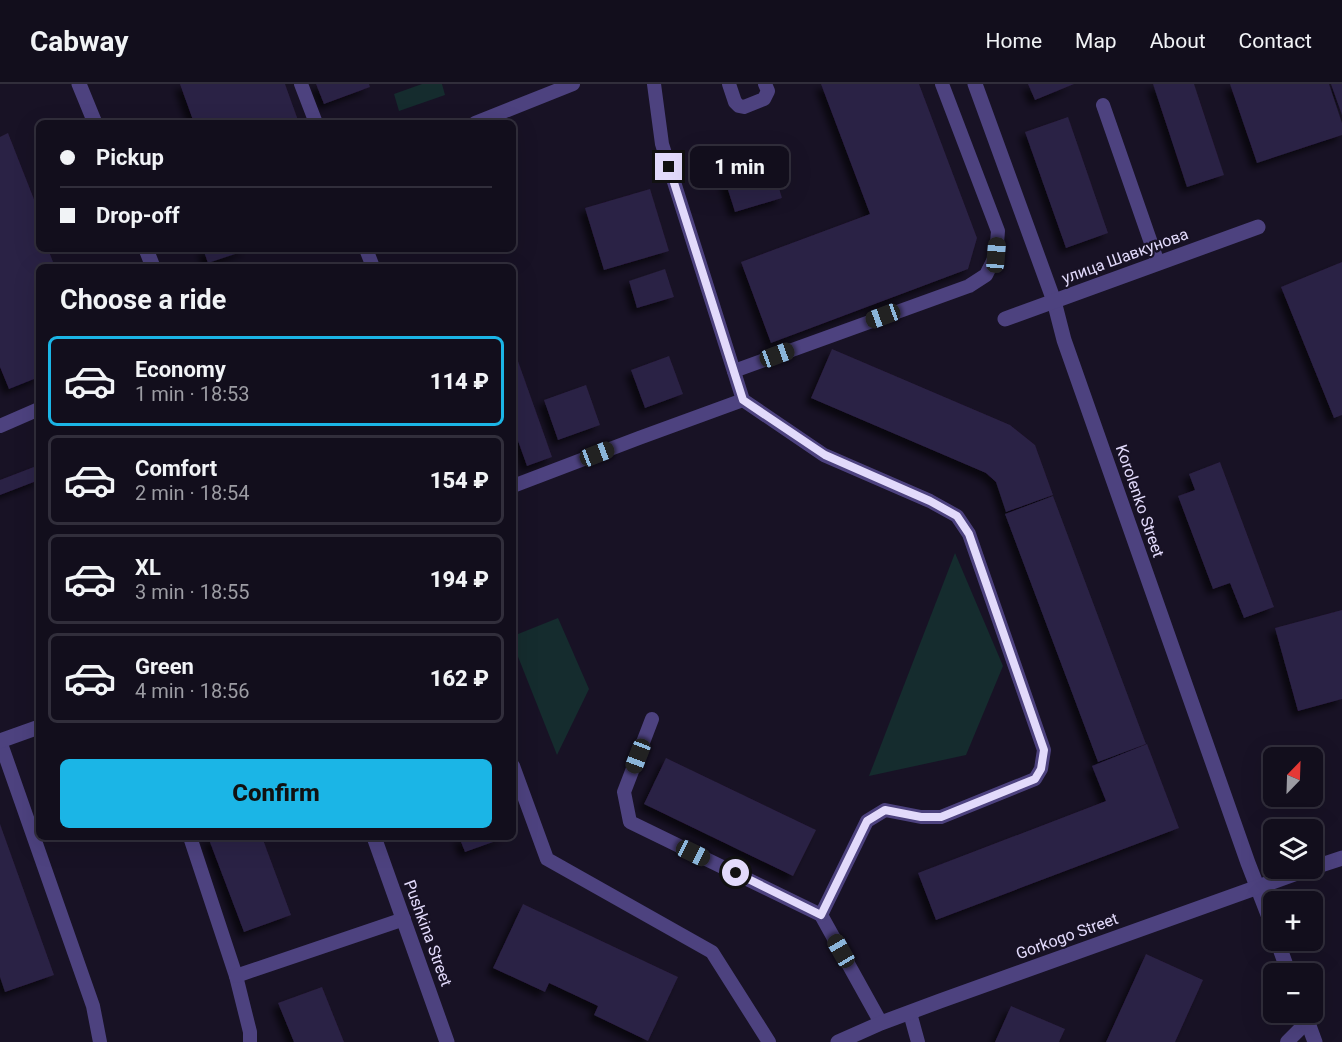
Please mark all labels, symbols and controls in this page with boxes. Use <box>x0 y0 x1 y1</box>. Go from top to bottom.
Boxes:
text: Cabway <box>30 25 129 58</box>
text: Home <box>986 29 1042 53</box>
text: Map <box>1075 29 1117 53</box>
text: About <box>1150 29 1206 53</box>
text: Contact <box>1239 29 1312 53</box>
text: Pickup <box>96 145 164 170</box>
callout: 1 min <box>690 146 789 188</box>
route end <box>655 153 682 180</box>
text: 1 min <box>714 155 765 179</box>
text: Drop-off <box>96 203 180 228</box>
street label: улица Шавкунова <box>1059 224 1191 288</box>
car <box>985 236 1007 274</box>
text: Choose a ride <box>60 284 226 316</box>
car <box>863 301 903 331</box>
car <box>757 340 797 370</box>
icon: car <box>63 354 117 408</box>
text: Economy <box>135 357 226 382</box>
text: 114 ₽ <box>430 369 489 394</box>
text: 1 min · 18:53 <box>135 382 250 406</box>
car <box>577 439 617 469</box>
street label: Korolenko Street <box>1112 442 1168 560</box>
icon: car <box>63 453 117 507</box>
text: Comfort <box>135 456 217 481</box>
text: 154 ₽ <box>430 468 489 493</box>
text: 2 min · 18:54 <box>135 481 250 505</box>
icon: car <box>63 552 117 606</box>
text: XL <box>135 555 161 580</box>
text: 194 ₽ <box>430 567 489 592</box>
text: 3 min · 18:55 <box>135 580 250 604</box>
icon: car <box>63 651 117 705</box>
text: Green <box>135 654 194 679</box>
text: 162 ₽ <box>430 666 489 691</box>
text: 4 min · 18:56 <box>135 679 250 703</box>
car <box>623 736 653 776</box>
north arrow <box>1263 747 1323 807</box>
map controls <box>1263 747 1323 1023</box>
button: Confirm <box>60 759 492 828</box>
button: layers <box>1263 819 1323 879</box>
car <box>673 837 713 869</box>
route start <box>722 859 749 886</box>
street label: Pushkina Street <box>400 877 456 989</box>
button: + <box>1263 891 1323 951</box>
street label: Gorkogo Street <box>1013 909 1121 963</box>
car <box>824 931 858 971</box>
button: − <box>1263 963 1323 1023</box>

